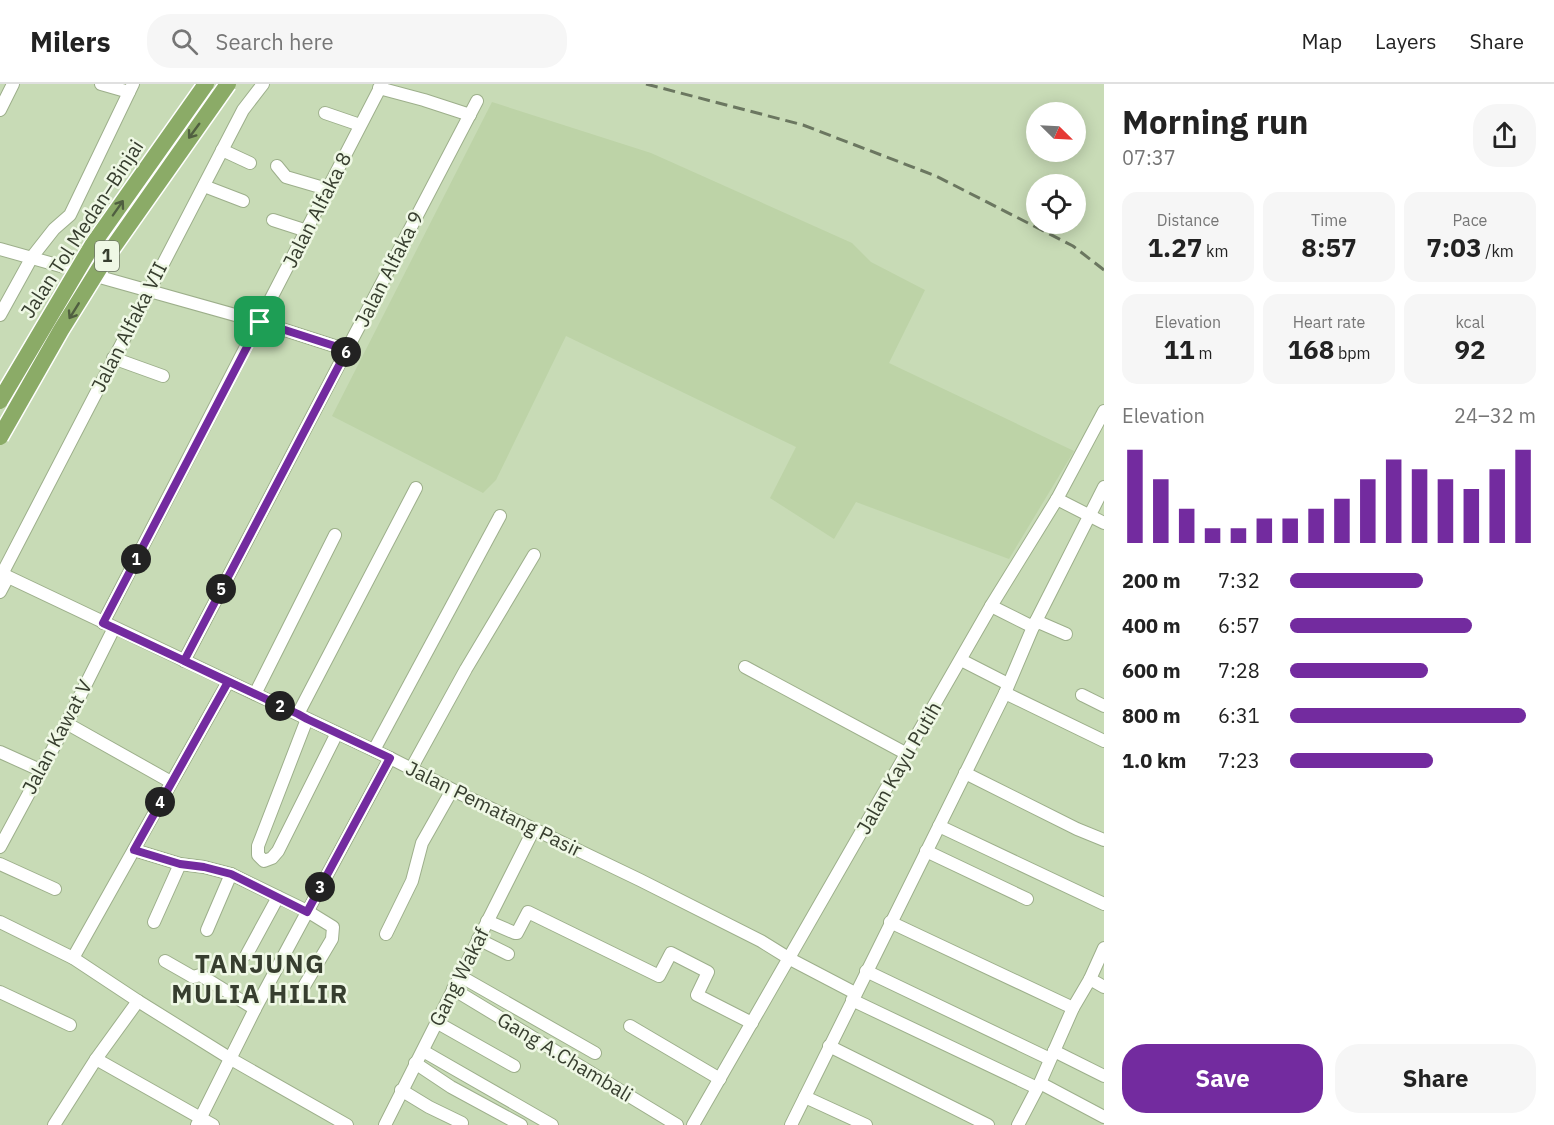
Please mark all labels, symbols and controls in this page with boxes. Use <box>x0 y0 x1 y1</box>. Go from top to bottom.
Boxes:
search box <box>147 14 567 68</box>
text: Milers <box>30 23 111 60</box>
icon: search <box>168 25 201 58</box>
text: Search here <box>216 27 334 56</box>
text: Map <box>1302 27 1342 55</box>
text: Layers <box>1375 27 1437 55</box>
text: Share <box>1470 27 1524 55</box>
text: Morning run <box>1122 100 1308 143</box>
north arrow <box>1026 102 1086 162</box>
map controls <box>1026 102 1086 234</box>
button: share <box>1473 104 1536 167</box>
one-way arrow <box>188 123 200 139</box>
street label: Jalan Tol Medan–Binjai <box>14 134 149 323</box>
text: 07:37 <box>1122 144 1176 171</box>
street label: Jalan Alfaka 8 <box>276 147 357 272</box>
button: locate <box>1026 174 1086 234</box>
one-way arrow <box>112 200 124 217</box>
street label: Jalan Alfaka 9 <box>348 206 429 331</box>
text: Distance <box>1157 210 1219 230</box>
text: Time <box>1311 210 1347 230</box>
text: Pace <box>1453 210 1487 230</box>
text: 1.27 <box>1147 230 1202 264</box>
text: 8:57 <box>1301 230 1357 264</box>
text: 7:03 <box>1426 230 1482 264</box>
road number: 1 <box>95 241 119 271</box>
text: km <box>1202 241 1229 261</box>
text: /km <box>1482 241 1514 261</box>
street label: Jalan Alfaka VII <box>84 257 173 396</box>
pin <box>234 296 285 347</box>
one-way arrow <box>67 302 79 319</box>
icon: arrive <box>243 305 276 338</box>
text: Elevation <box>1155 312 1221 332</box>
text: Heart rate <box>1293 312 1365 332</box>
text: kcal <box>1455 312 1485 332</box>
text: 11 <box>1164 332 1195 366</box>
text: 168 <box>1287 332 1334 366</box>
text: 92 <box>1454 332 1486 366</box>
pin: 6 <box>331 337 361 367</box>
text: 6 <box>341 342 351 362</box>
text: m <box>1195 343 1212 363</box>
text: bpm <box>1334 343 1371 363</box>
text: Elevation <box>1122 402 1205 429</box>
text: 24–32 m <box>1454 402 1536 429</box>
pin: 1 <box>121 544 151 574</box>
text: 1 <box>131 549 141 569</box>
text: 200 m <box>1122 567 1181 594</box>
text: 7:32 <box>1218 567 1260 594</box>
pin: 5 <box>206 574 236 604</box>
text: 5 <box>216 579 226 599</box>
text: 400 m <box>1122 612 1181 639</box>
text: 6:57 <box>1218 612 1260 639</box>
text: 600 m <box>1122 657 1181 684</box>
text: 7:28 <box>1218 657 1260 684</box>
street label: Jalan Kawat V <box>15 675 98 799</box>
pin: 2 <box>265 691 295 721</box>
text: 2 <box>275 696 285 716</box>
street label: Jalan Kayu Putih <box>850 696 948 839</box>
text: 800 m <box>1122 702 1181 729</box>
text: 6:31 <box>1218 702 1260 729</box>
text: 1.0 km <box>1122 747 1186 774</box>
text: 7:23 <box>1218 747 1260 774</box>
street label: Jalan Pematang Pasir <box>402 754 587 863</box>
pin: 4 <box>145 787 175 817</box>
text: 4 <box>155 792 165 812</box>
pin: 3 <box>305 872 335 902</box>
text: 3 <box>315 877 325 897</box>
street label: Gang Wakaf <box>422 922 495 1031</box>
district label: TANJUNG MULIA HILIR <box>171 946 349 1010</box>
street label: Gang A.Chambali <box>492 1005 638 1108</box>
button: Save <box>1122 1044 1323 1113</box>
button: Share <box>1335 1044 1536 1113</box>

